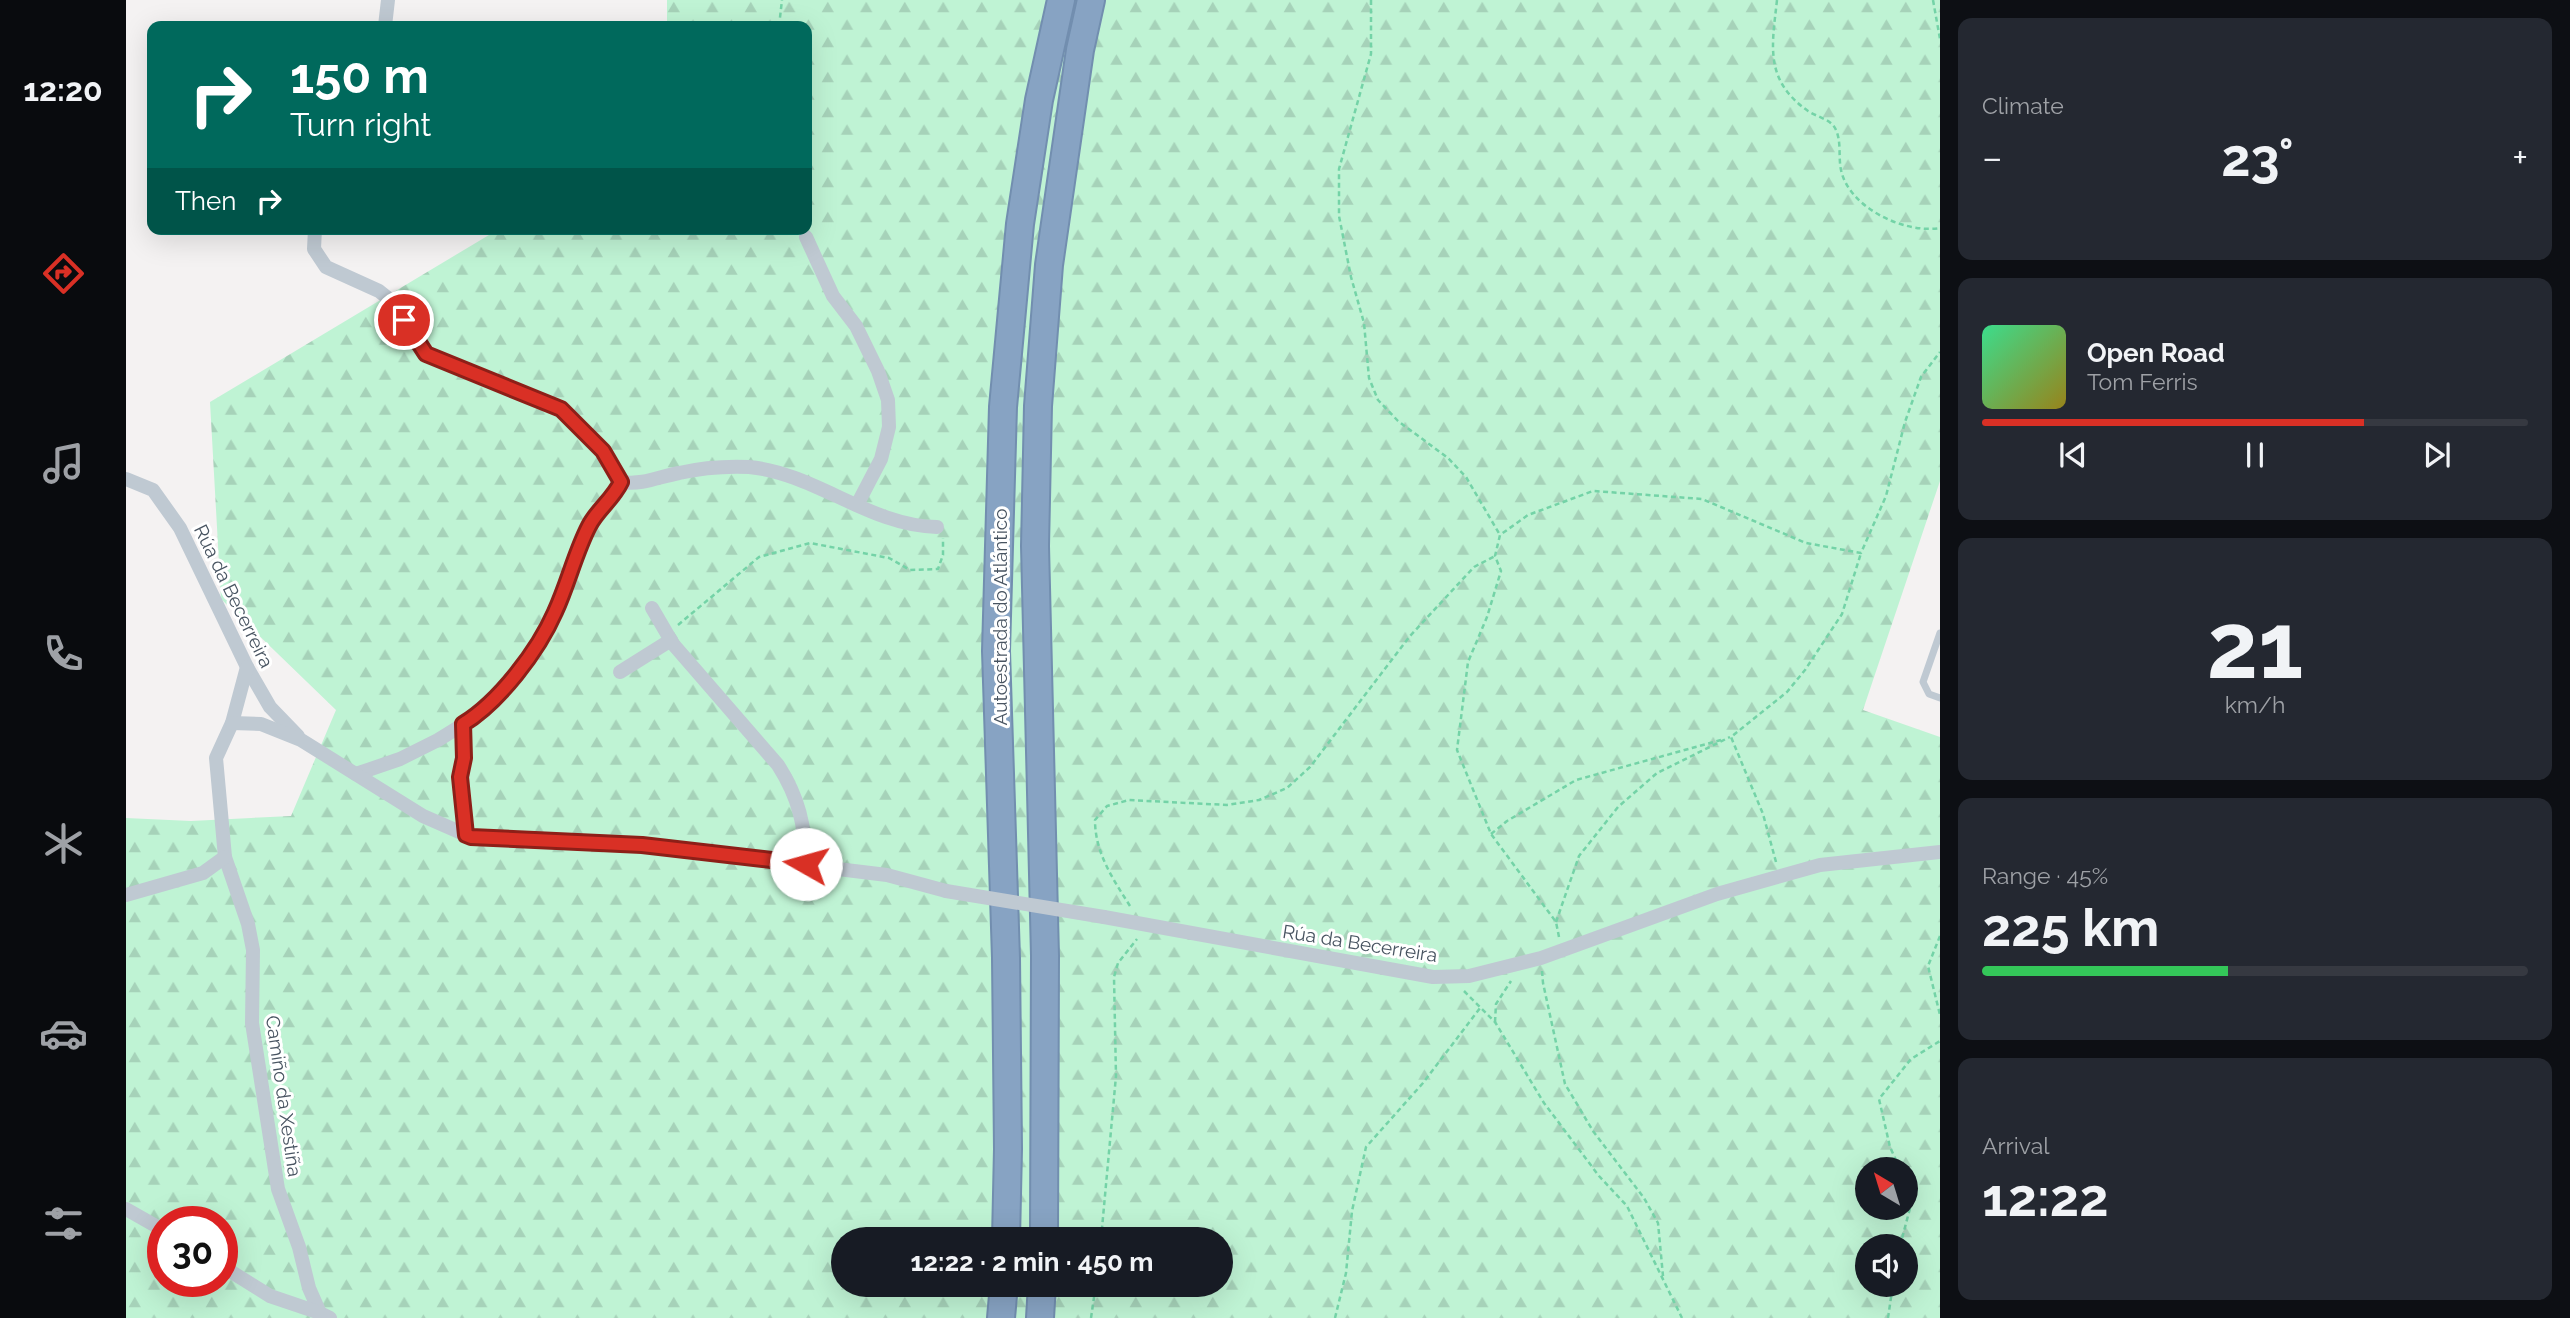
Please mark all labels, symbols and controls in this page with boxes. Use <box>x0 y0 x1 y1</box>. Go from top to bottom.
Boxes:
text: 150 m <box>290 47 429 104</box>
icon: right <box>175 49 266 140</box>
text: 12:20 <box>23 71 103 108</box>
text: Climate <box>1982 92 2064 119</box>
text: Turn right <box>290 106 431 143</box>
text: 23° <box>2221 127 2294 188</box>
text: − <box>1982 135 2002 180</box>
text: + <box>2512 135 2528 180</box>
icon: right <box>250 182 288 220</box>
text: Then <box>175 186 236 216</box>
icon: directions <box>39 249 88 298</box>
pin <box>374 290 434 350</box>
icon: arrive <box>385 301 423 339</box>
text: Open Road <box>2087 338 2225 368</box>
text: Tom Ferris <box>2087 368 2198 395</box>
icon: previous <box>2054 436 2092 474</box>
icon: pause <box>2236 436 2274 474</box>
icon: next <box>2418 436 2456 474</box>
icon: music <box>39 439 88 488</box>
street label: Autoestrada do Atlántico <box>989 509 1011 725</box>
street label: Rúa da Becerreira <box>190 521 278 671</box>
text: 21 <box>2207 592 2303 699</box>
icon: phone <box>39 629 88 678</box>
text: km/h <box>2225 691 2285 718</box>
icon: climate <box>39 819 88 868</box>
position arrow <box>769 827 843 901</box>
text: Range · 45% <box>1982 862 2108 889</box>
text: 225 km <box>1982 897 2159 958</box>
street label: Rúa da Becerreira <box>1281 920 1439 966</box>
icon: car <box>39 1009 88 1058</box>
street label: Camiño da Xestiña <box>262 1014 306 1178</box>
text: Arrival <box>1982 1132 2049 1159</box>
north arrow <box>1855 1157 1918 1220</box>
map controls <box>1855 1157 1918 1297</box>
text: 12:22 <box>1982 1167 2109 1228</box>
icon: filters <box>39 1199 88 1248</box>
speed limit sign: 30 <box>147 1206 238 1297</box>
button: sound <box>1855 1234 1918 1297</box>
text: 12:22 · 2 min · 450 m <box>910 1247 1154 1277</box>

